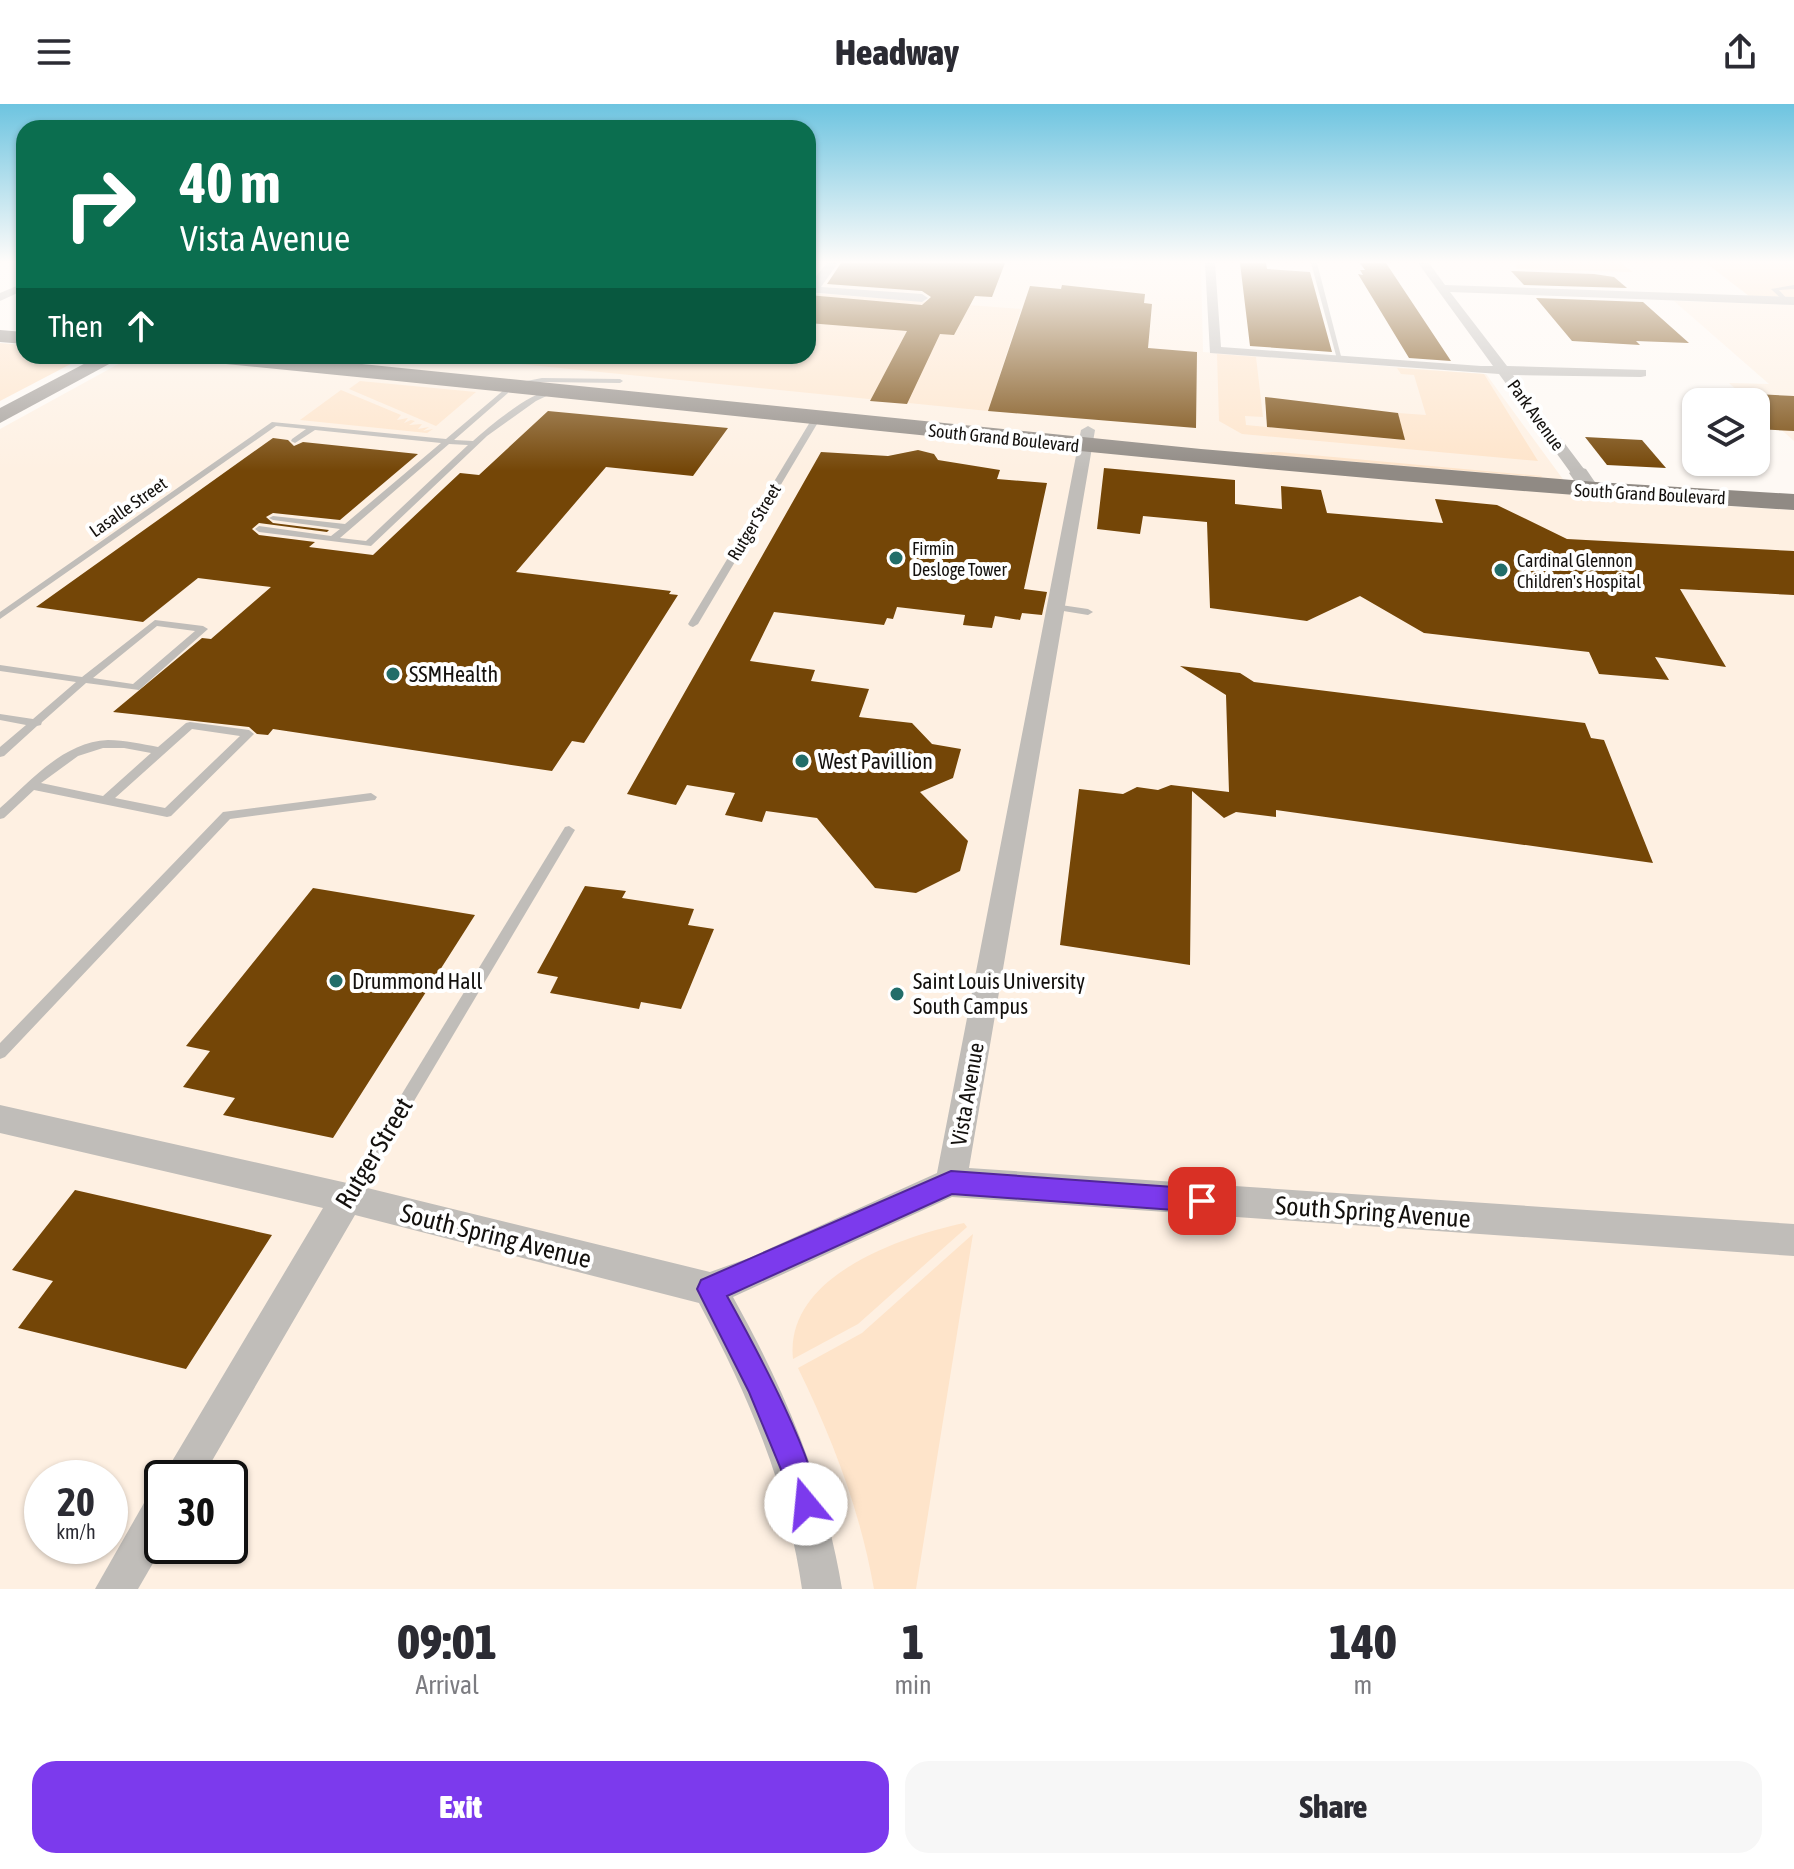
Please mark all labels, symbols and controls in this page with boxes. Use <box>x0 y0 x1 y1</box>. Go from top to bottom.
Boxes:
icon: menu <box>32 30 76 74</box>
icon: share <box>1718 30 1762 74</box>
text: Headway <box>835 31 959 73</box>
text: 40 m <box>180 151 281 215</box>
icon: right <box>48 152 152 256</box>
text: Vista Avenue <box>180 217 350 259</box>
icon: ahead <box>119 304 163 348</box>
text: Then <box>48 309 103 343</box>
street label: Park Avenue <box>1503 376 1569 454</box>
map controls <box>1682 388 1770 476</box>
button: layers <box>1682 388 1770 476</box>
street label: South Grand Boulevard <box>928 420 1080 456</box>
street label: Lasalle Street <box>85 473 171 541</box>
street label: Rutger Street <box>723 480 785 564</box>
street label: South Grand Boulevard <box>1574 480 1726 508</box>
place label: Firmin Desloge Tower <box>912 538 1008 580</box>
marker: Firmin Desloge Tower <box>887 549 905 567</box>
place label: Cardinal Glennon Children's Hospital <box>1517 550 1641 592</box>
marker: Cardinal Glennon Children's Hospital <box>1492 561 1510 579</box>
place label: SSMHealth <box>409 661 498 687</box>
marker: SSMHealth <box>384 665 402 683</box>
place label: West Pavillion <box>818 748 933 774</box>
marker: West Pavillion <box>793 752 811 770</box>
place label: Drummond Hall <box>352 968 482 994</box>
place label: Saint Louis University South Campus <box>913 968 1085 1019</box>
marker: Drummond Hall <box>327 972 345 990</box>
marker: Saint Louis University South Campus <box>888 985 906 1003</box>
street label: Vista Avenue <box>945 1040 989 1148</box>
street label: Rutger Street <box>329 1092 419 1214</box>
pin <box>1168 1167 1236 1235</box>
icon: arrive <box>1180 1179 1224 1223</box>
street label: South Spring Avenue <box>1274 1190 1472 1234</box>
street label: South Spring Avenue <box>397 1198 595 1274</box>
speed limit sign: 30 <box>144 1460 248 1564</box>
position arrow <box>764 1462 848 1546</box>
text: 20 <box>57 1479 95 1524</box>
text: km/h <box>56 1520 96 1543</box>
text: 09:01 <box>397 1614 497 1669</box>
text: 1 <box>902 1614 924 1669</box>
text: 140 <box>1329 1614 1397 1669</box>
text: Arrival <box>415 1670 479 1700</box>
text: min <box>894 1670 932 1700</box>
text: m <box>1353 1670 1372 1700</box>
button: Exit <box>32 1761 889 1853</box>
button: Share <box>905 1761 1762 1853</box>

